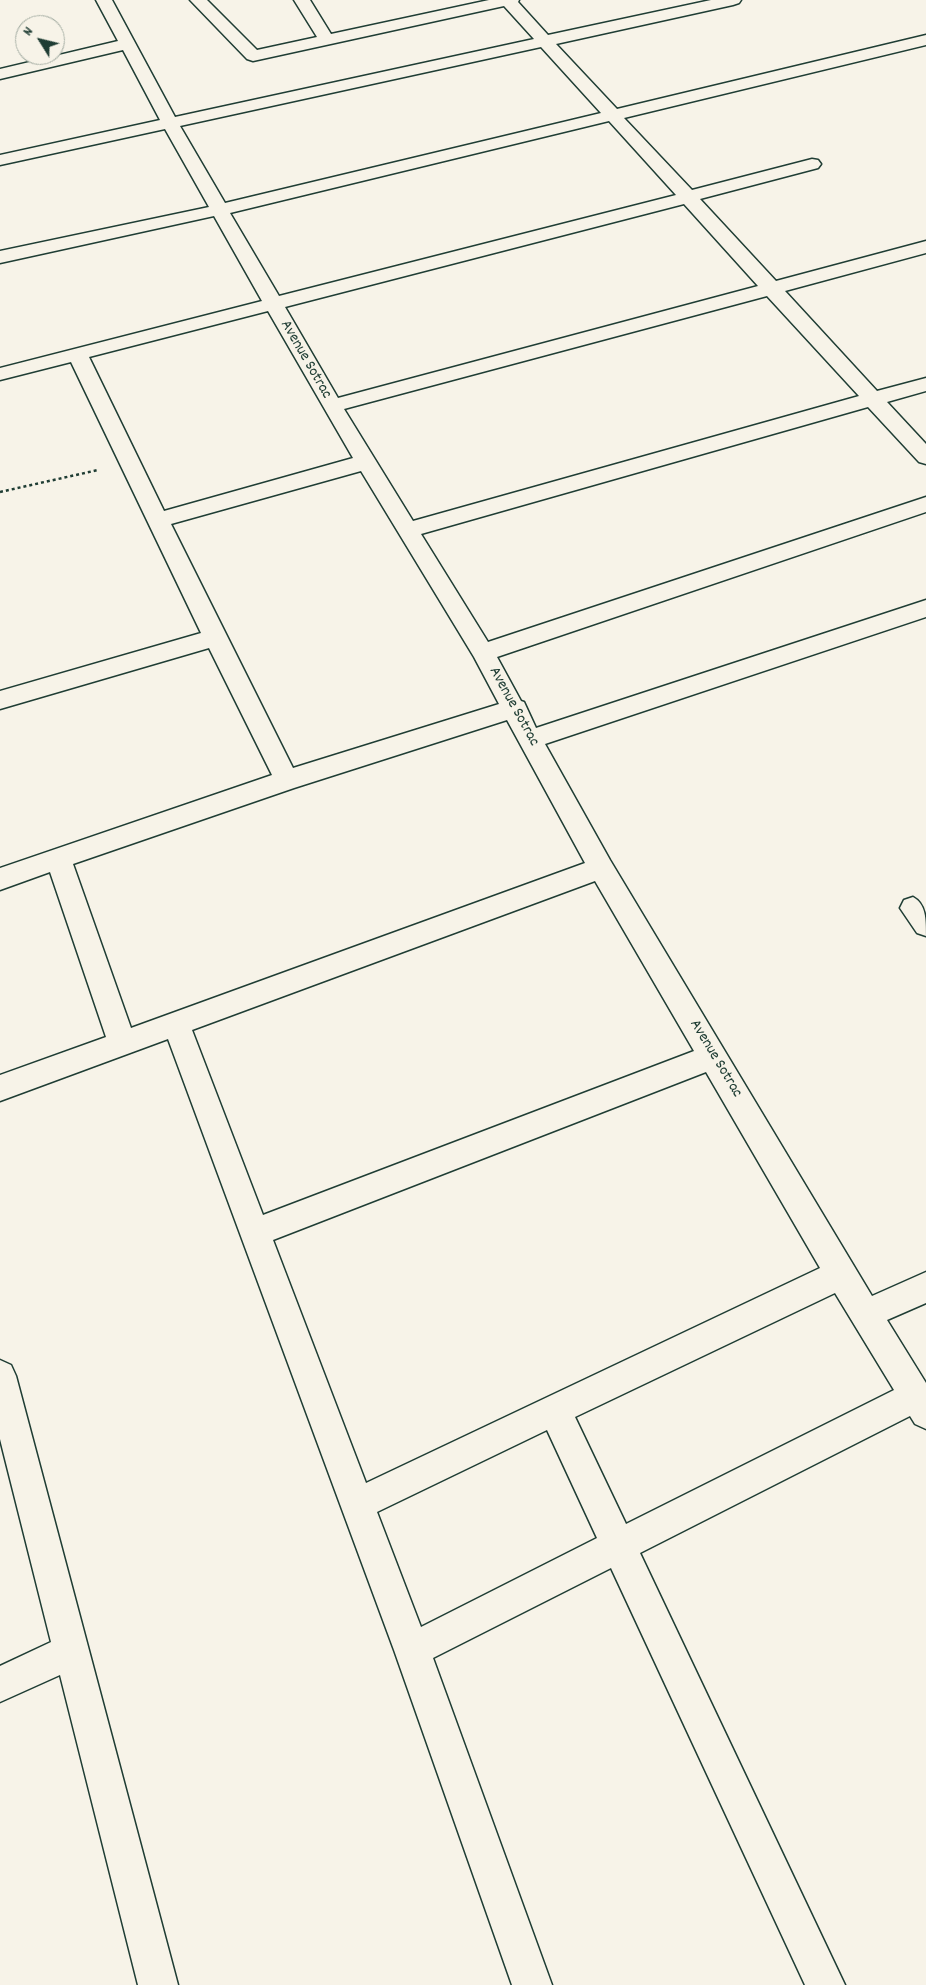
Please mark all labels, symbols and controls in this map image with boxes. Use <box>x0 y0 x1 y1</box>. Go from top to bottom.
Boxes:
north arrow <box>15 15 65 65</box>
text: N <box>19 23 39 40</box>
street label: Avenue Sotrac <box>275 317 335 403</box>
street label: Avenue Sotrac <box>483 664 543 750</box>
street label: Avenue Sotrac <box>684 1017 746 1101</box>

